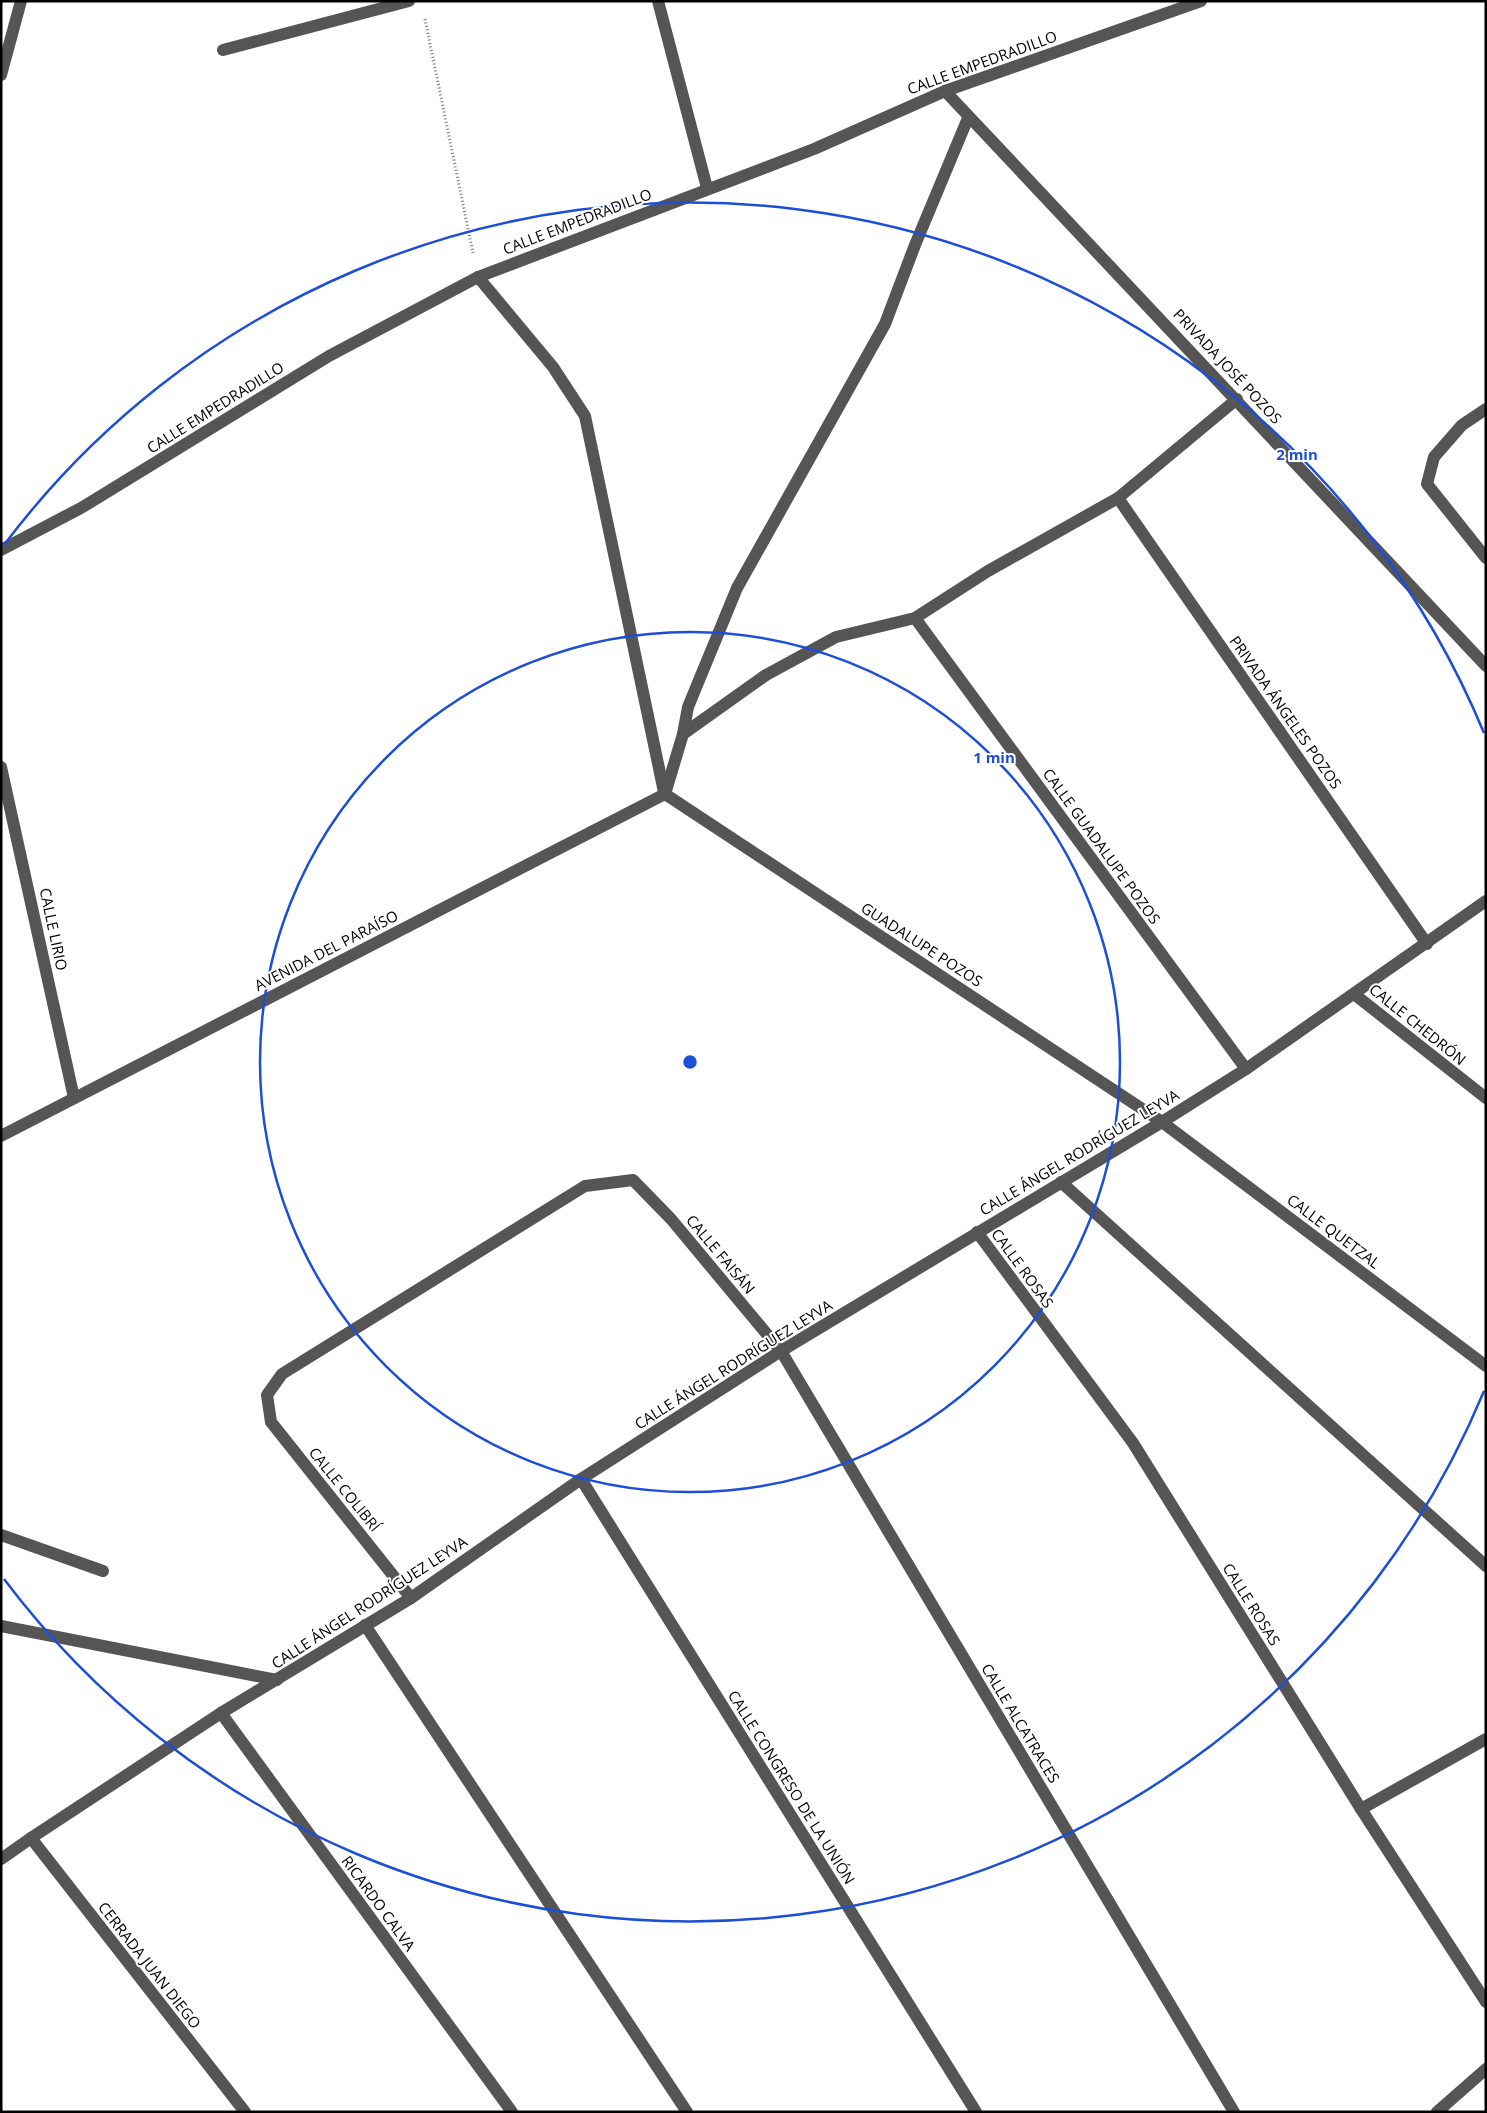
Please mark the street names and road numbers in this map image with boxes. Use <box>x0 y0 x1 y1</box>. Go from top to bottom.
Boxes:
street label: CALLE EMPEDRADILLO <box>904 26 1060 98</box>
street label: CALLE EMPEDRADILLO <box>500 183 654 259</box>
street label: PRIVADA JOSÉ POZOS <box>1169 304 1287 428</box>
street label: CALLE EMPEDRADILLO <box>143 357 287 457</box>
street label: PRIVADA ÁNGELES POZOS <box>1225 631 1347 793</box>
street label: CALLE GUADALUPE POZOS <box>1039 764 1165 928</box>
street label: CALLE LIRIO <box>35 886 73 972</box>
street label: GUADALUPE POZOS <box>857 897 987 991</box>
street label: AVENIDA DEL PARAÍSO <box>251 905 401 995</box>
street label: CALLE CHEDRÓN <box>1366 979 1470 1069</box>
street label: CALLE ÁNGEL RODRÍGUEZ LEYVA <box>976 1084 1183 1220</box>
street label: CALLE QUETZAL <box>1283 1189 1385 1273</box>
street label: CALLE FAISÁN <box>682 1210 760 1298</box>
street label: CALLE ROSAS <box>987 1224 1059 1312</box>
street label: CALLE ÁNGEL RODRÍGUEZ LEYVA <box>630 1294 836 1433</box>
street label: CALLE COLIBRÍ <box>305 1443 386 1536</box>
street label: CALLE ÁNGEL RODRÍGUEZ LEYVA <box>267 1531 471 1673</box>
street label: CALLE ROSAS <box>1219 1559 1285 1649</box>
street label: CALLE ALCATRACES <box>977 1660 1065 1786</box>
street label: CALLE CONGRESO DE LA UNIÓN <box>724 1686 860 1888</box>
street label: RICARDO CALVA <box>338 1851 421 1955</box>
street label: CERRADA JUAN DIEGO <box>94 1898 206 2032</box>

